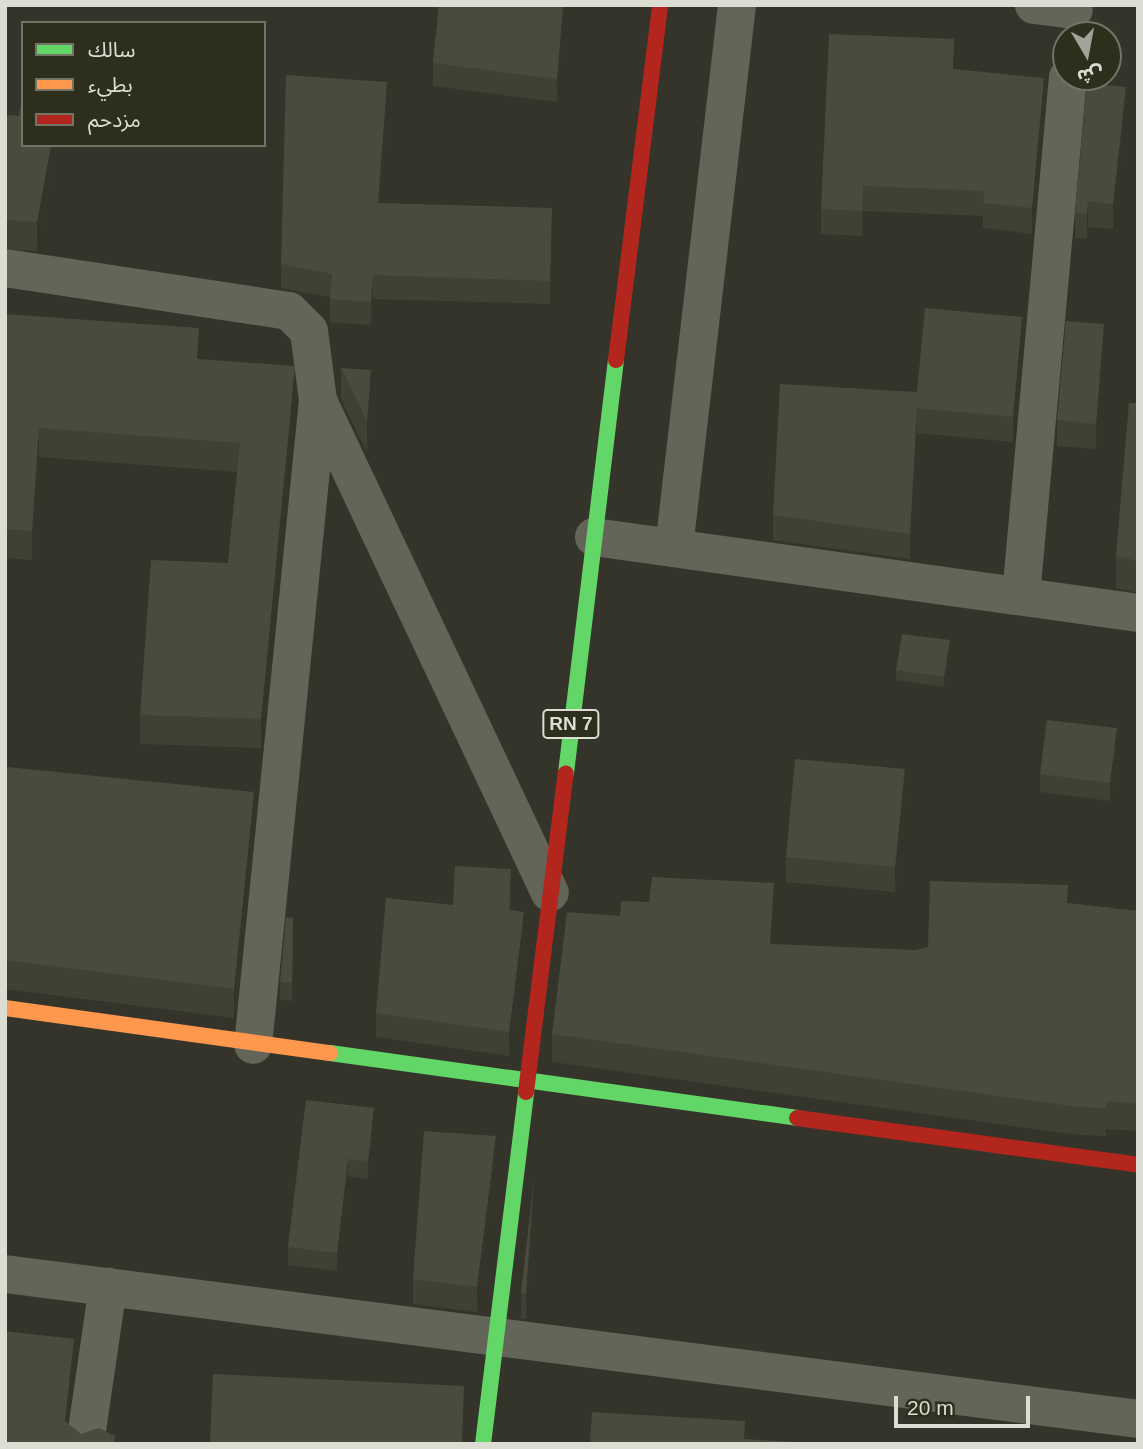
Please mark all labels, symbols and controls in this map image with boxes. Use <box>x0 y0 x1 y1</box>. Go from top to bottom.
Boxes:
legend <box>21 21 266 147</box>
north arrow <box>1052 21 1122 91</box>
text: سالك <box>88 38 135 61</box>
text: ش <box>1076 63 1105 88</box>
text: بطيء <box>88 73 133 96</box>
text: مزدحم <box>88 108 141 131</box>
road number: RN 7 <box>541 708 601 740</box>
scale bar <box>898 1382 1034 1426</box>
text: 20 m <box>907 1396 954 1419</box>

